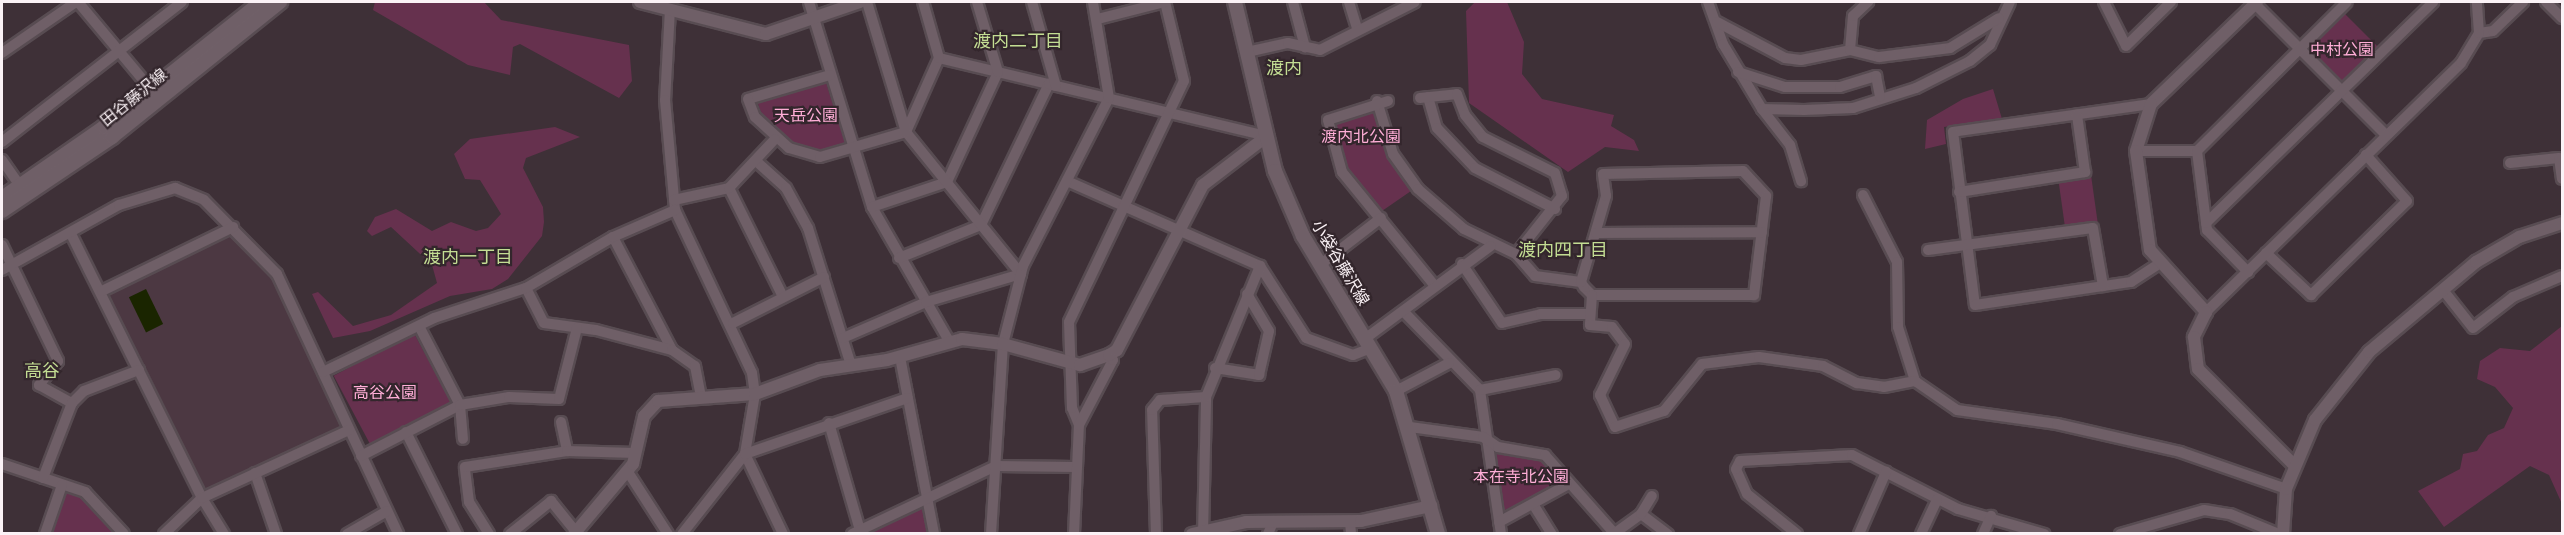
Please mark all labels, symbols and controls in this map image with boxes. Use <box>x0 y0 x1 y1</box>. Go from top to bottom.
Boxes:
district label: 渡内二丁目 <box>973 30 1063 52</box>
park label: 中村公園 <box>2310 40 2374 60</box>
district label: 渡内 <box>1266 57 1302 79</box>
street label: 田谷藤沢線 <box>97 65 171 131</box>
park label: 天岳公園 <box>774 106 838 126</box>
park label: 渡内北公園 <box>1321 127 1401 147</box>
street label: 小袋谷藤沢線 <box>1307 217 1373 309</box>
district label: 渡内四丁目 <box>1518 239 1608 261</box>
district label: 渡内一丁目 <box>423 246 513 268</box>
district label: 高谷 <box>24 360 60 382</box>
park label: 高谷公園 <box>353 383 417 403</box>
park label: 本在寺北公園 <box>1473 467 1569 487</box>

